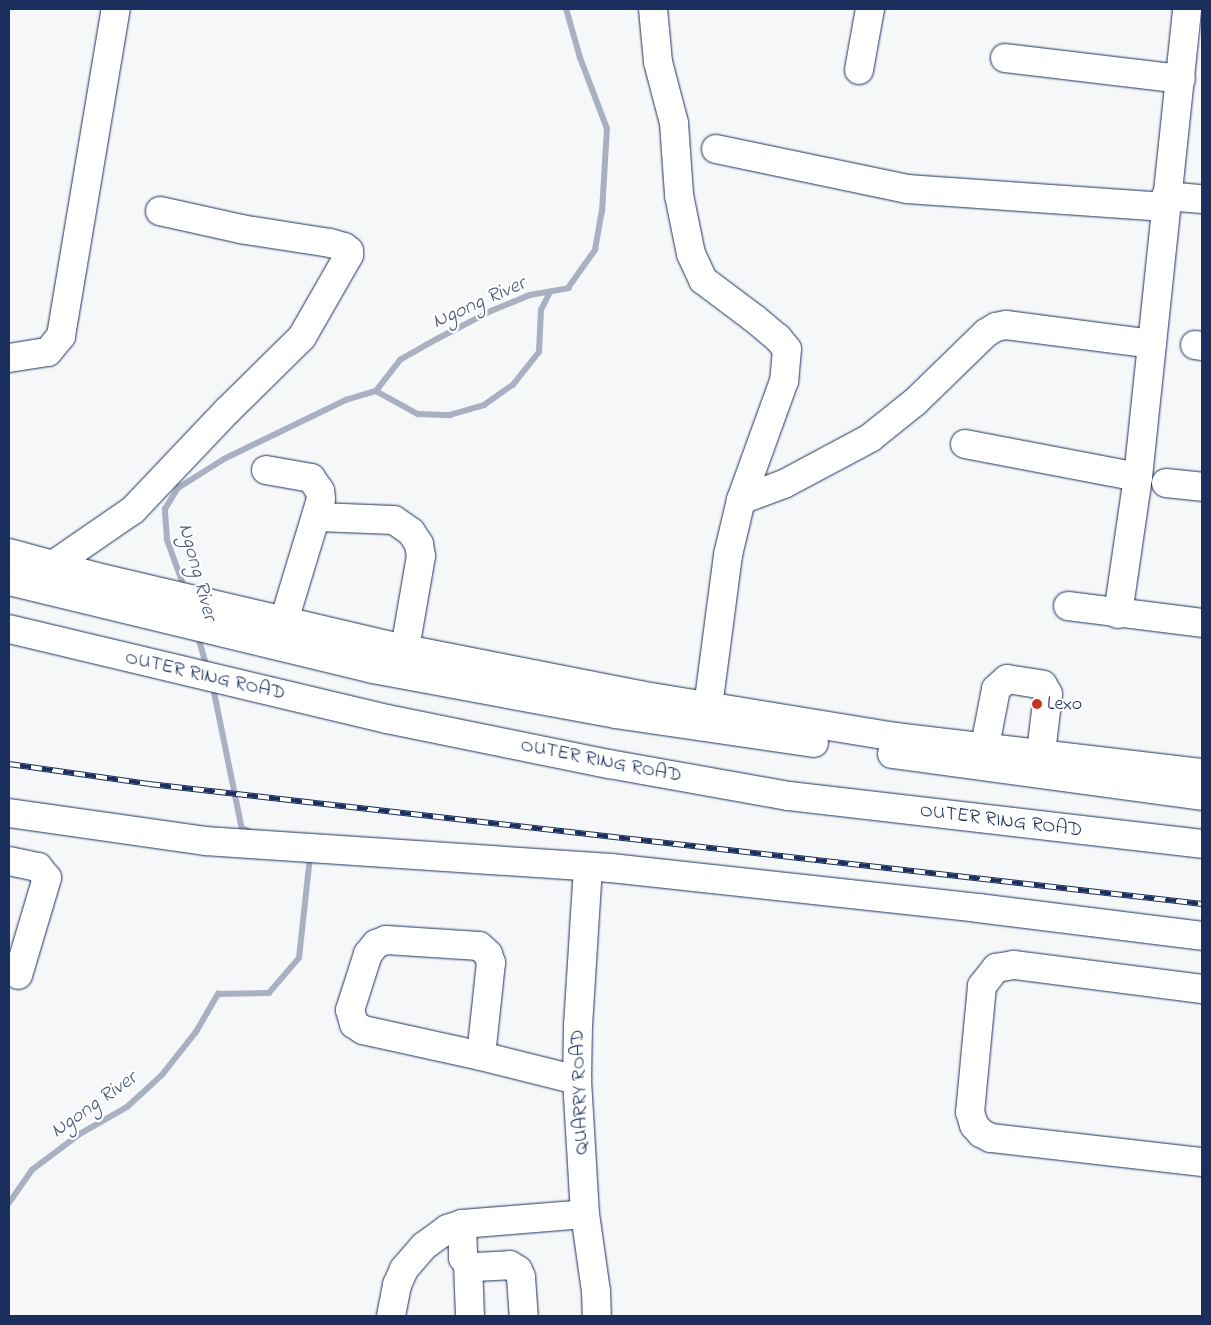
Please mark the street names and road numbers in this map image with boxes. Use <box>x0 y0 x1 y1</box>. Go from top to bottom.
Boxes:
street label: OUTER RING ROAD <box>123 646 287 706</box>
street label: OUTER RING ROAD <box>518 734 684 788</box>
street label: OUTER RING ROAD <box>918 799 1084 843</box>
street label: QUARRY ROAD <box>566 1029 594 1155</box>

